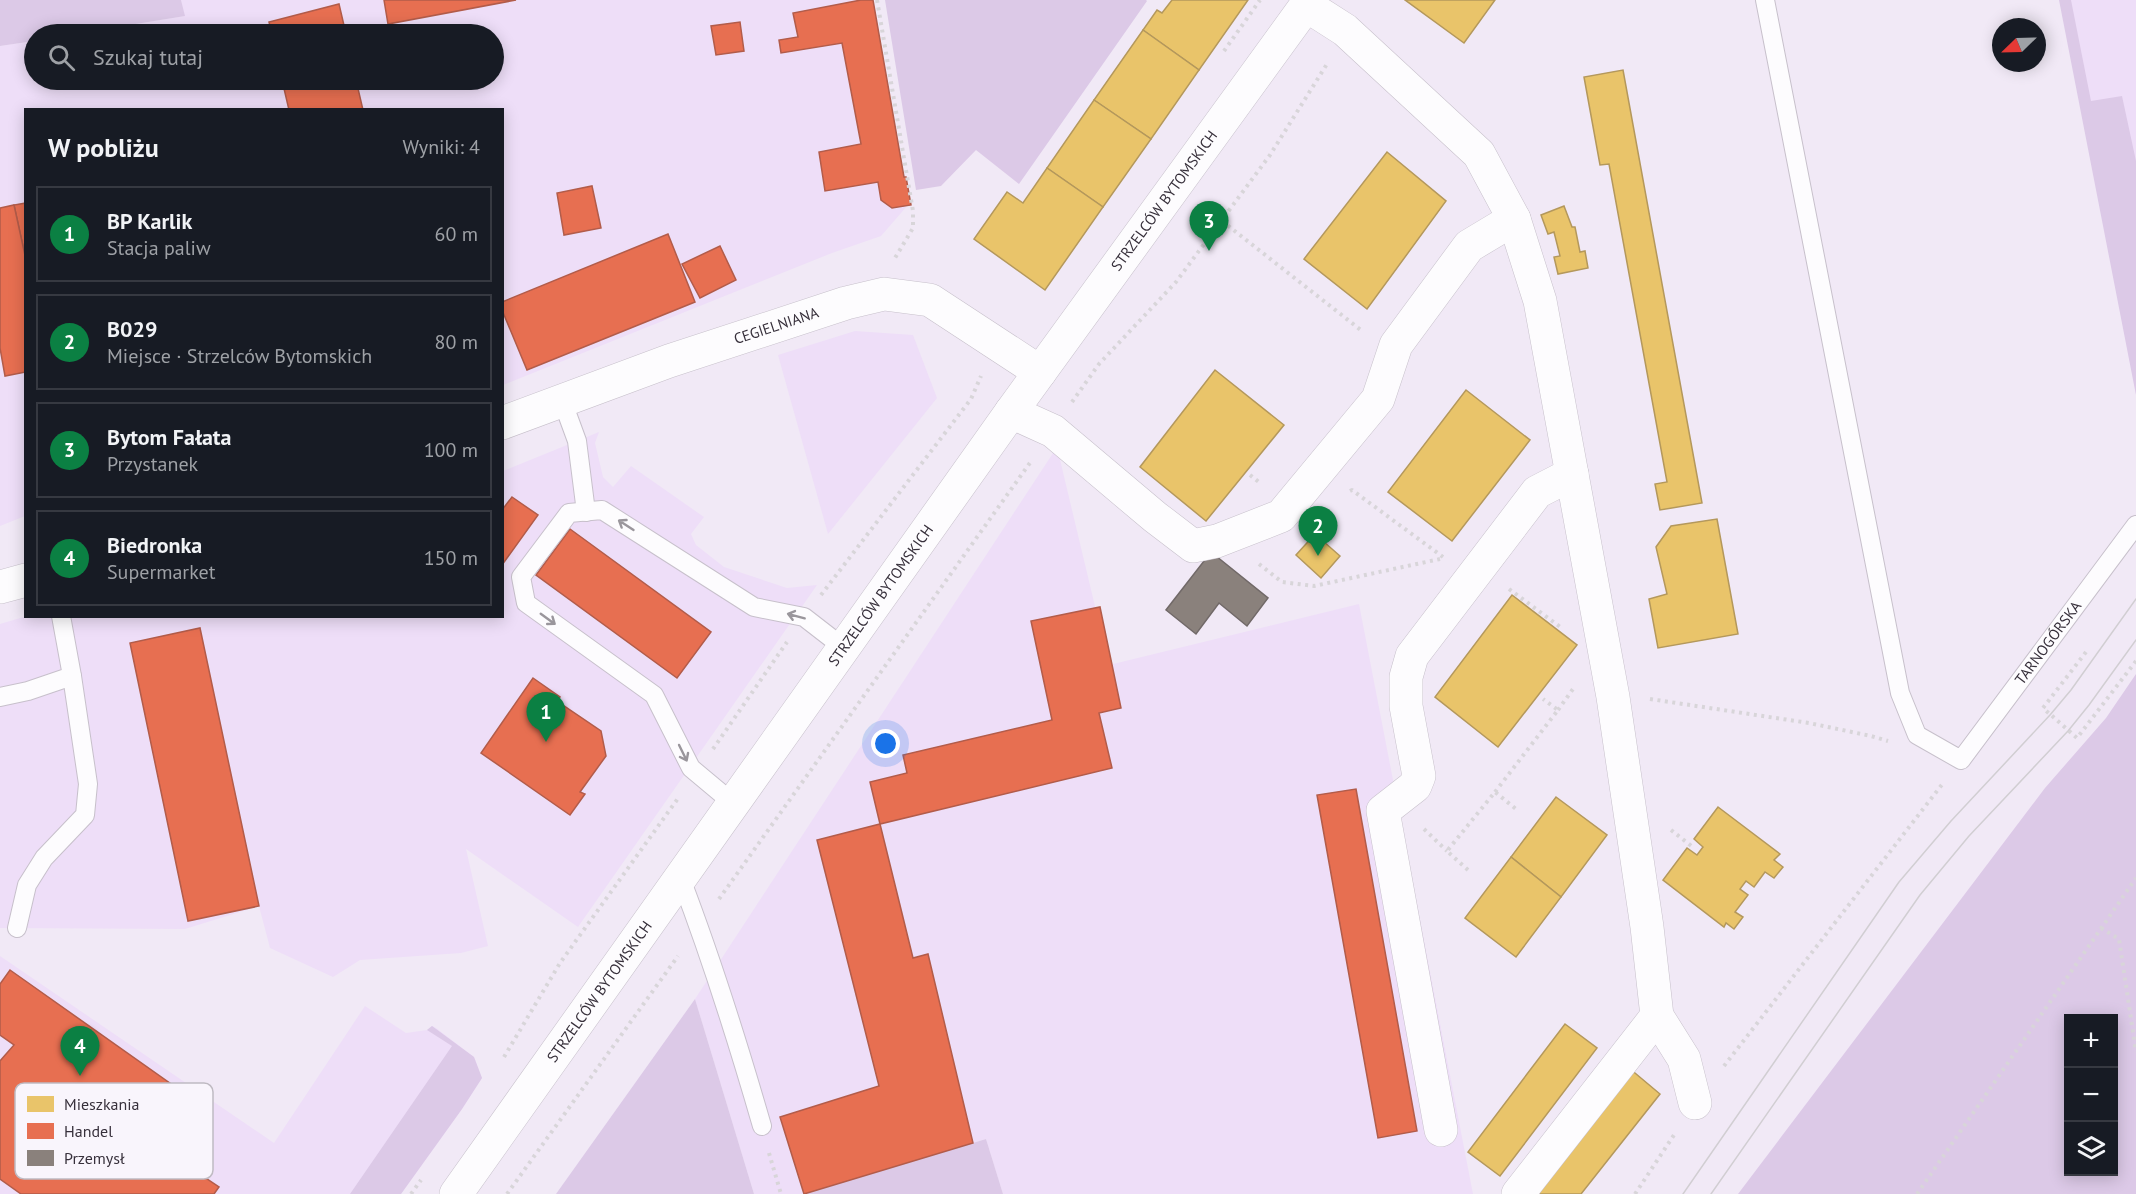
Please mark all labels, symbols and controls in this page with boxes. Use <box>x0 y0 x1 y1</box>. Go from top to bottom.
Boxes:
north arrow <box>1992 18 2046 72</box>
search box <box>24 24 504 90</box>
icon: search <box>45 41 78 74</box>
text: Szukaj tutaj <box>93 43 203 71</box>
street label: STRZELCÓW BYTOMSKICH <box>1107 126 1221 274</box>
text: W pobliżu <box>48 131 159 164</box>
text: Wyniki: 4 <box>403 134 480 160</box>
pin: 3 <box>1190 202 1228 251</box>
text: BP Karlik <box>107 207 192 235</box>
text: 1 <box>64 221 75 247</box>
text: 60 m <box>435 221 478 247</box>
text: Stacja paliw <box>107 235 211 261</box>
street label: CEGIELNIANA <box>731 303 821 348</box>
text: B029 <box>107 315 157 343</box>
text: 2 <box>64 329 75 355</box>
text: 80 m <box>435 329 478 355</box>
text: Miejsce · Strzelców Bytomskich <box>107 343 372 369</box>
text: Bytom Fałata <box>107 423 231 451</box>
text: 3 <box>64 437 75 463</box>
text: 100 m <box>424 437 478 463</box>
text: Przystanek <box>107 451 198 477</box>
pin: 2 <box>1298 506 1338 556</box>
one-way arrow <box>618 519 635 531</box>
street label: STRZELCÓW BYTOMSKICH <box>824 521 937 670</box>
text: Biedronka <box>107 531 202 559</box>
text: 4 <box>64 545 75 571</box>
text: 150 m <box>424 545 478 571</box>
text: Supermarket <box>107 559 215 585</box>
street label: TARNOGÓRSKA <box>2011 597 2085 688</box>
one-way arrow <box>787 610 806 622</box>
one-way arrow <box>540 613 556 625</box>
pin: 1 <box>526 692 566 742</box>
your location <box>871 729 900 758</box>
one-way arrow <box>678 743 690 761</box>
street label: STRZELCÓW BYTOMSKICH <box>542 917 656 1066</box>
map controls <box>2064 1014 2118 1176</box>
button: + <box>2064 1014 2118 1068</box>
pin: 4 <box>60 1026 100 1076</box>
button: − <box>2064 1068 2118 1122</box>
legend <box>15 1083 213 1179</box>
text: Mieszkania <box>64 1094 140 1114</box>
text: Handel <box>64 1121 113 1141</box>
button: layers <box>2064 1122 2118 1176</box>
text: Przemysł <box>64 1148 125 1168</box>

